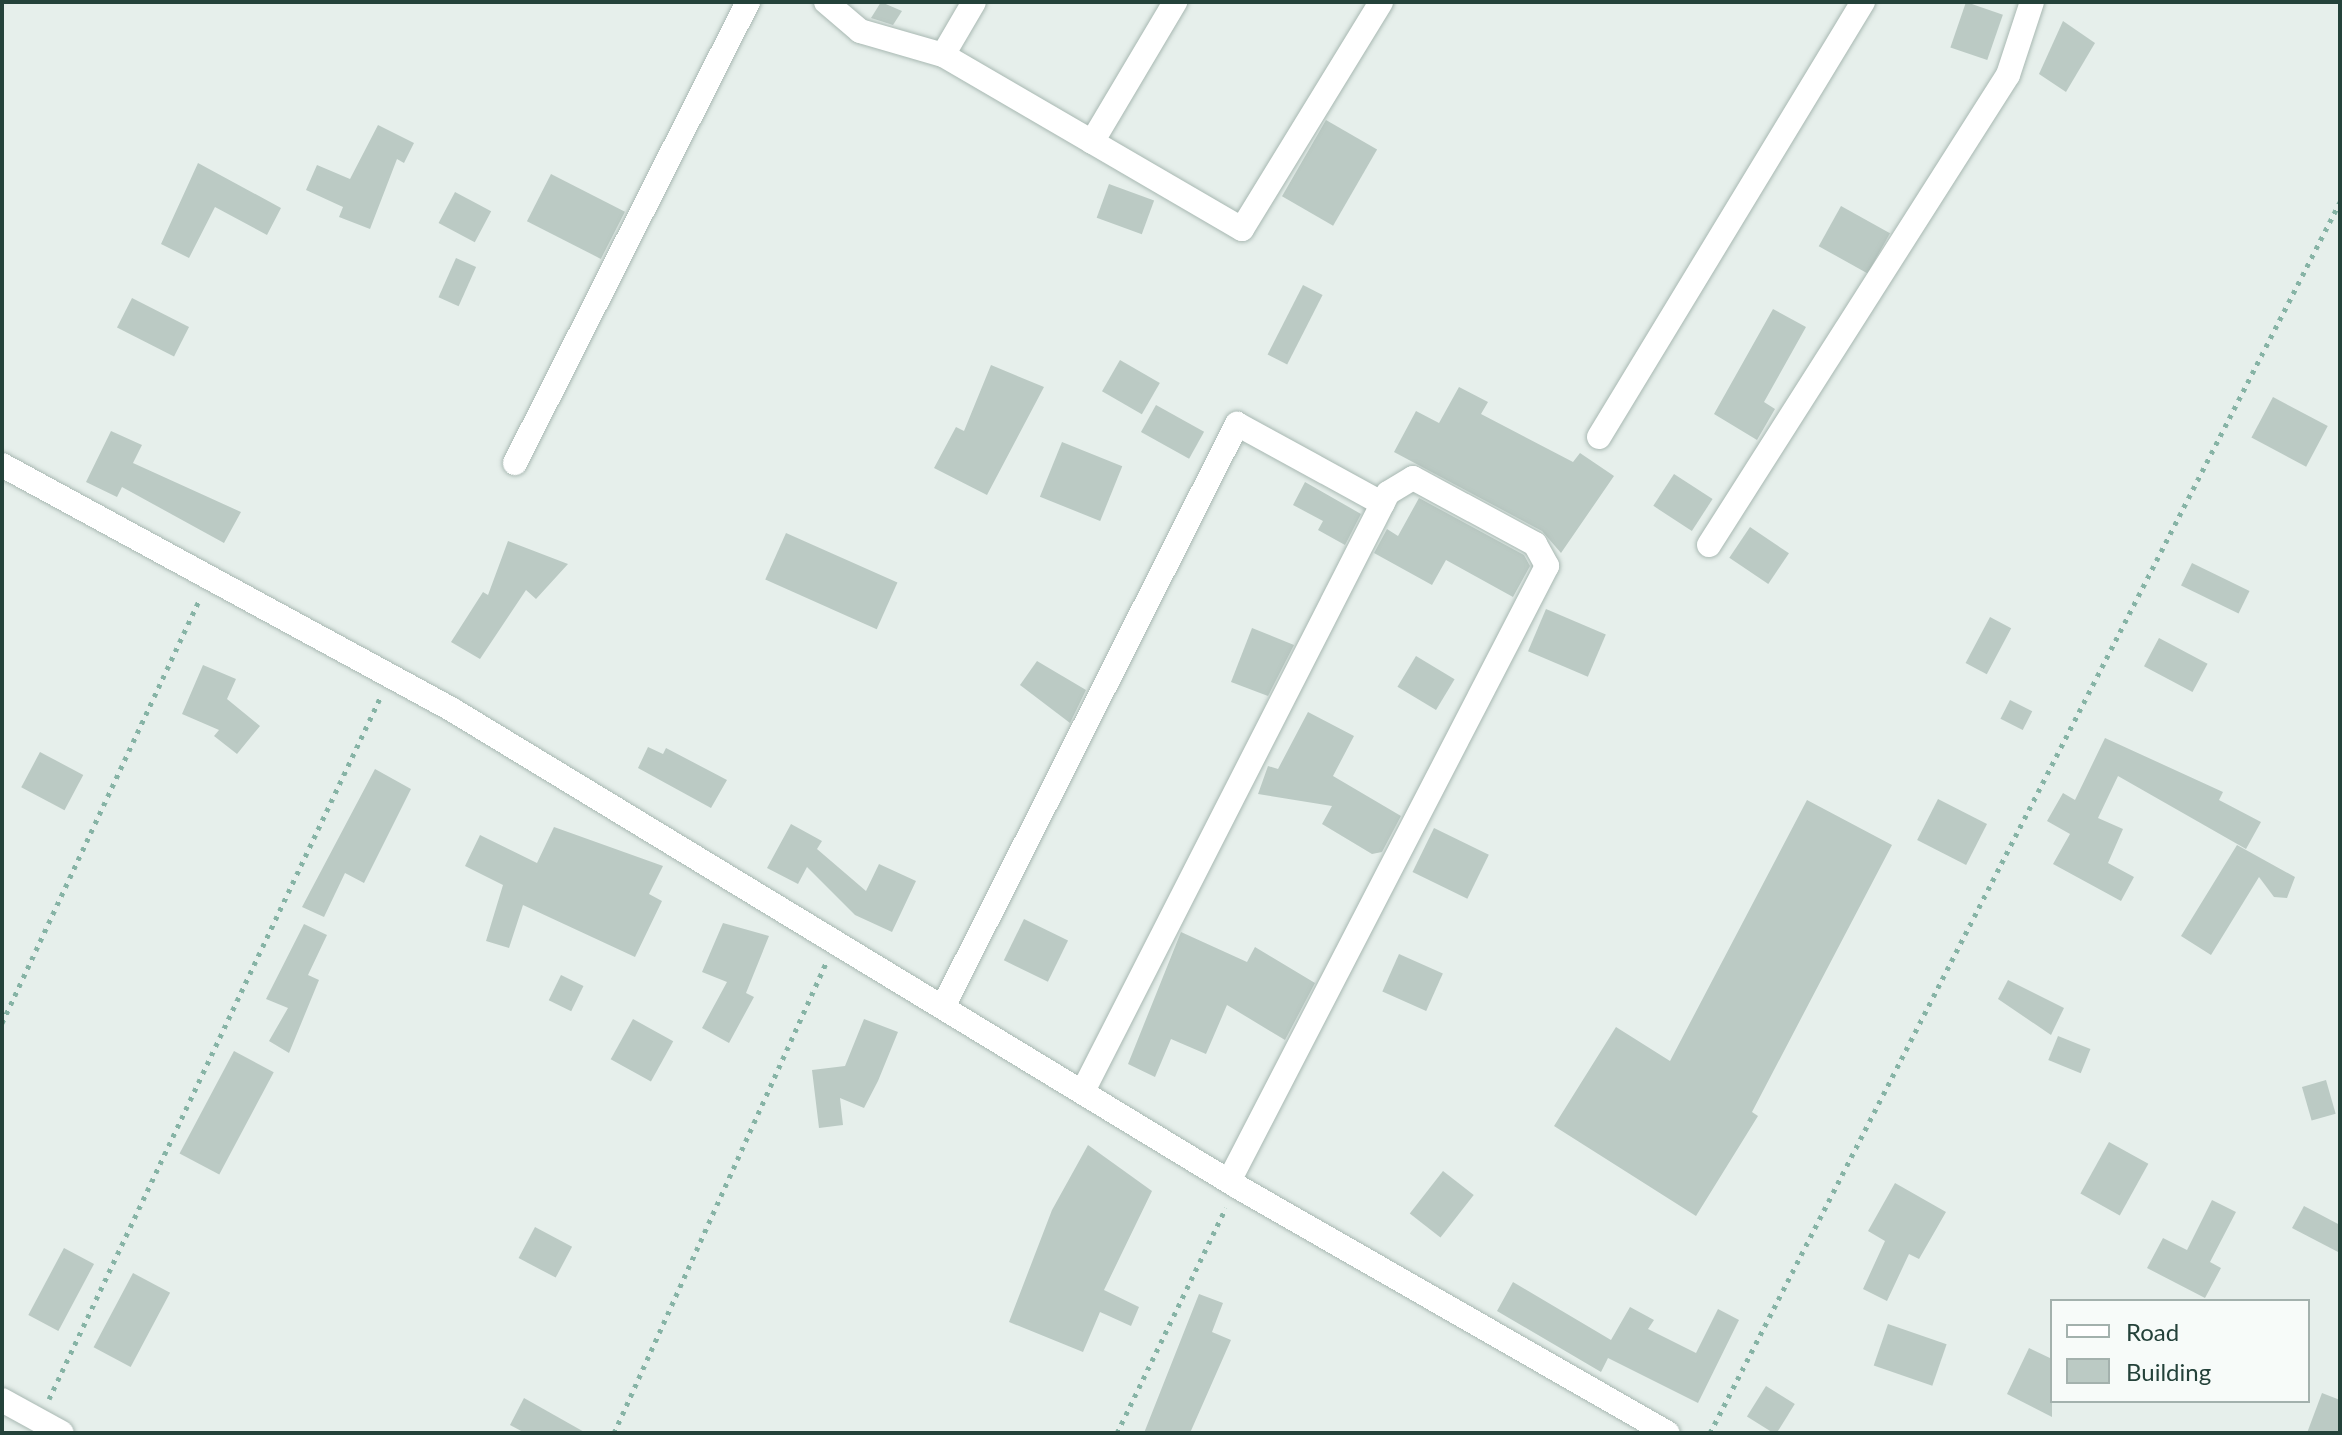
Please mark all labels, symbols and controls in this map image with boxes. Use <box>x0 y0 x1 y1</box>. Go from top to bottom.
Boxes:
legend <box>2050 1299 2310 1403</box>
text: Road <box>2126 1317 2179 1346</box>
text: Building <box>2126 1357 2211 1386</box>

